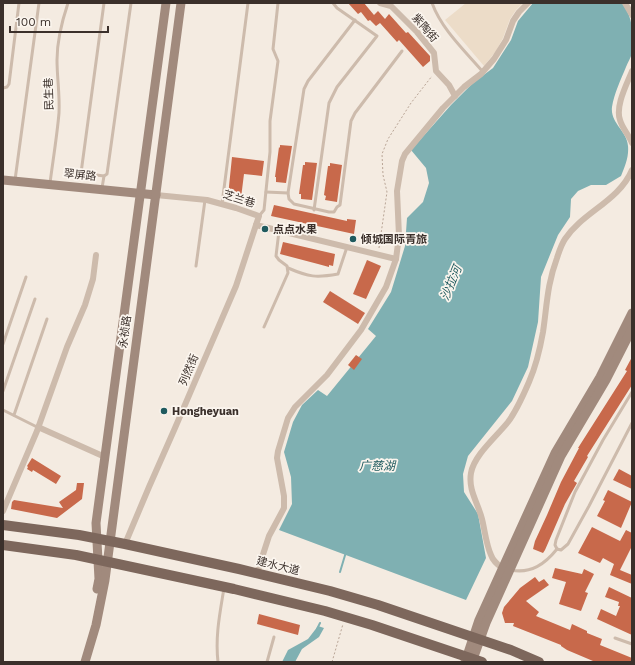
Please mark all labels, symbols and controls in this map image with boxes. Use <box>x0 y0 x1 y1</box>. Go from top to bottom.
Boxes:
scale bar <box>10 8 108 34</box>
street label: 紫陶街 <box>409 11 441 45</box>
text: 100 m <box>16 15 51 29</box>
street label: 民生巷 <box>42 77 56 111</box>
street label: 翠屏路 <box>63 167 97 183</box>
street label: 芝兰巷 <box>221 188 257 210</box>
place label: 点点水果 <box>273 223 317 236</box>
marker: 点点水果 <box>260 224 270 234</box>
place label: 倾城国际青旅 <box>360 233 427 246</box>
marker: 倾城国际青旅 <box>348 234 358 244</box>
water label: 沙拉河 <box>438 262 465 302</box>
street label: 永祯路 <box>116 315 134 349</box>
street label: 列然街 <box>177 352 201 388</box>
place label: Hongheyuan <box>172 405 239 418</box>
marker: Hongheyuan <box>159 406 169 416</box>
water label: 广慈湖 <box>359 459 397 473</box>
street label: 建水大道 <box>255 554 301 578</box>

